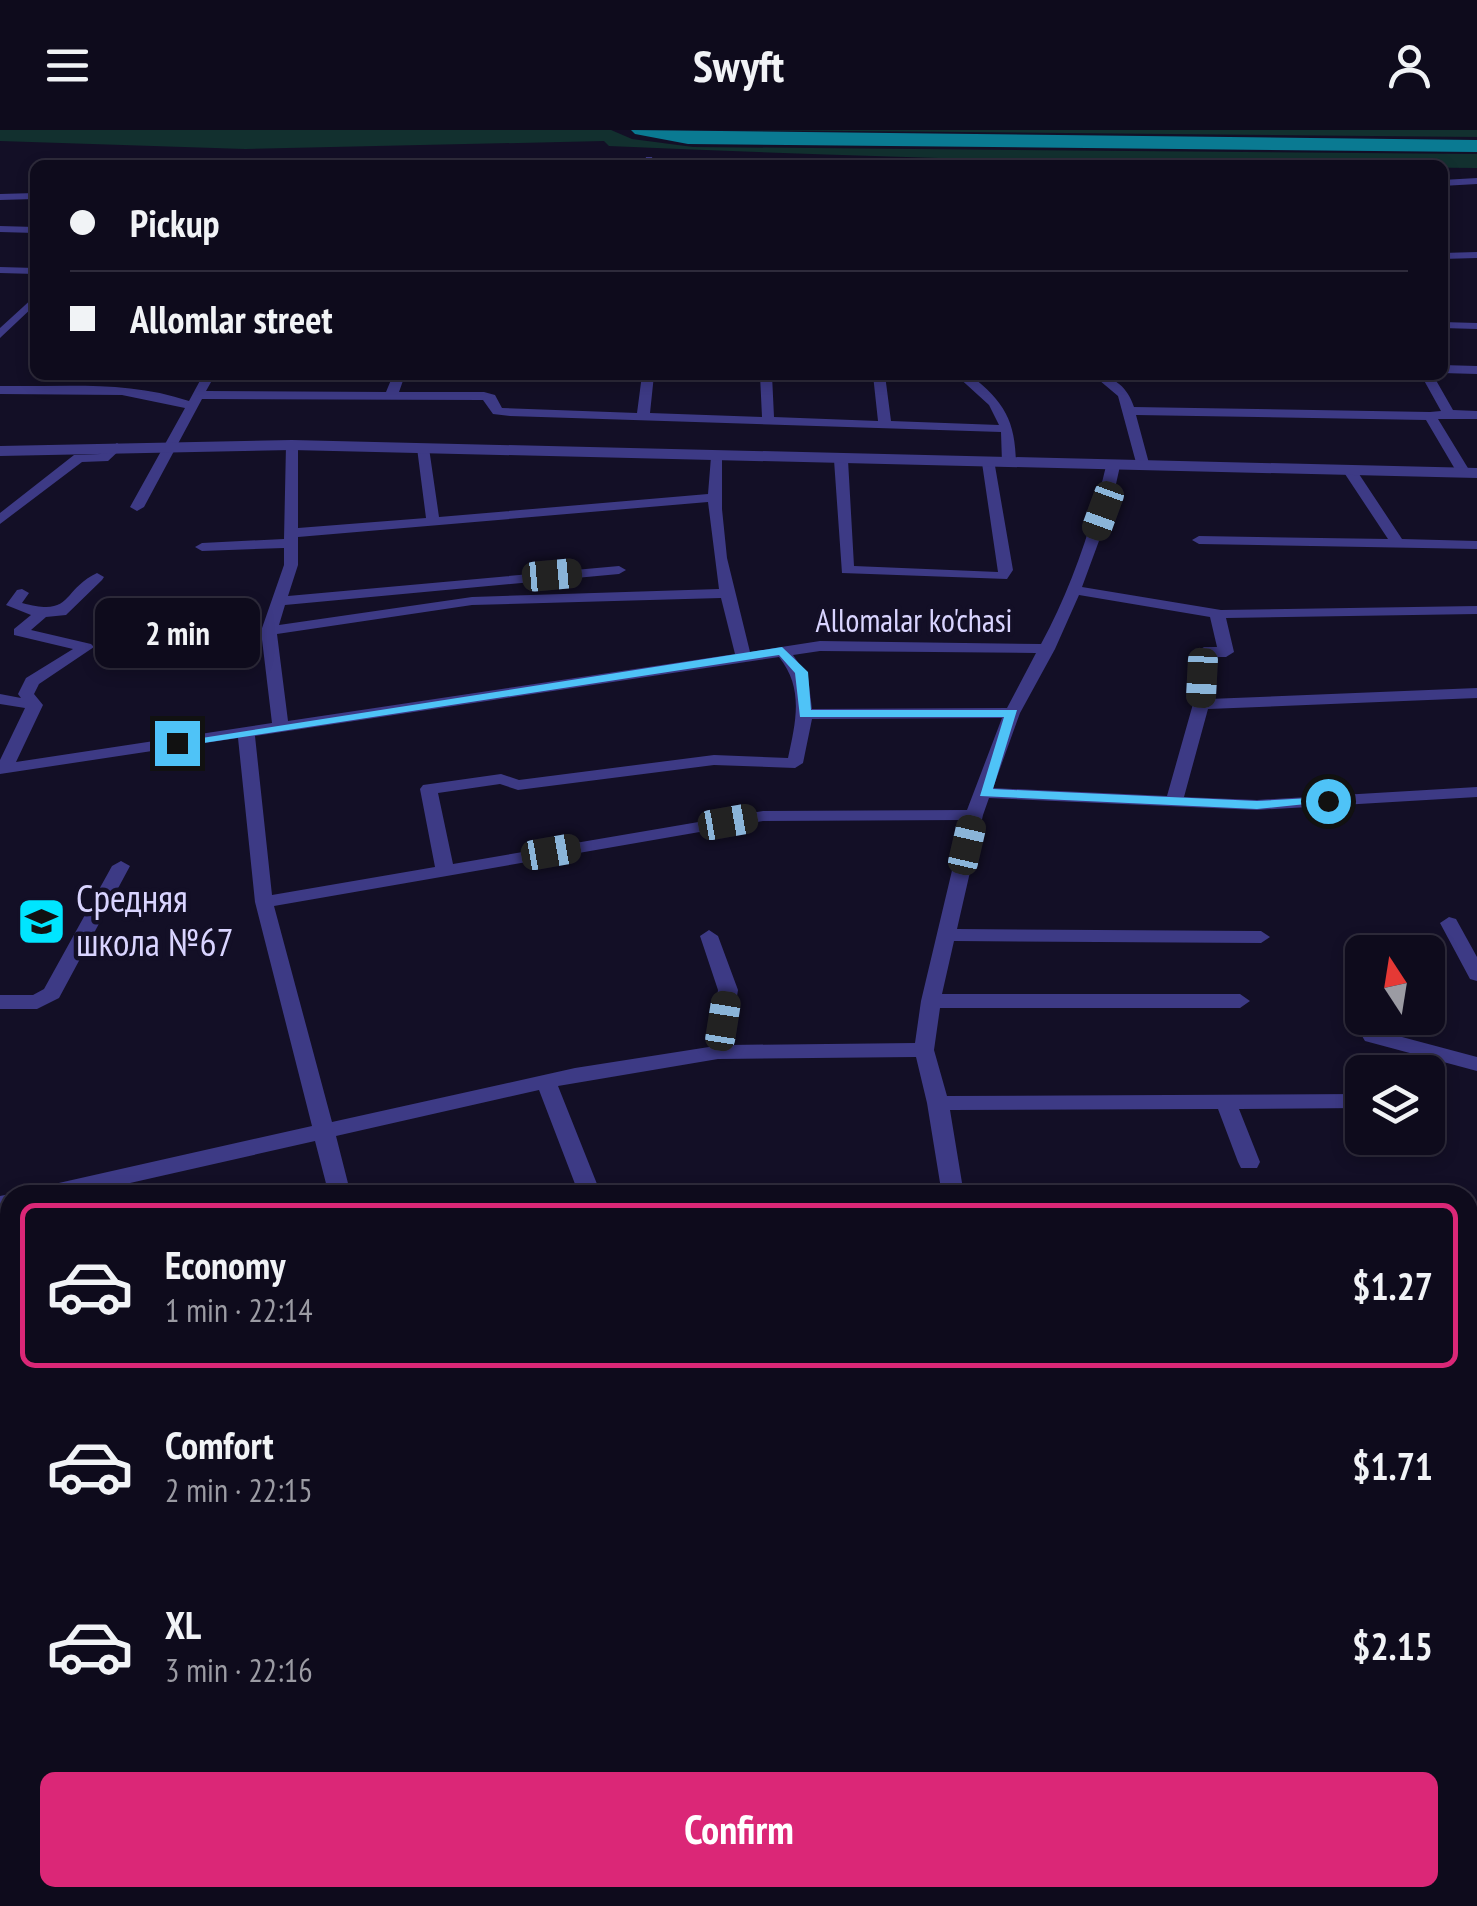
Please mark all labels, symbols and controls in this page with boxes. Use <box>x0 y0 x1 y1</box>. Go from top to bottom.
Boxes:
text: Swyft <box>693 36 784 94</box>
icon: menu <box>40 38 95 93</box>
icon: person <box>1382 38 1437 93</box>
text: Pickup <box>130 198 220 247</box>
text: Allomlar street <box>130 294 333 343</box>
car <box>1079 478 1127 544</box>
car <box>521 557 583 593</box>
callout: 2 min <box>94 598 260 668</box>
street label: Allomalar ko'chasi <box>816 599 1012 641</box>
text: 2 min <box>145 612 210 654</box>
car <box>1185 647 1219 709</box>
route end <box>155 721 200 766</box>
route start <box>1306 779 1351 824</box>
car <box>696 802 760 842</box>
car <box>946 812 988 878</box>
car <box>519 832 583 872</box>
place label: Средняя школа №67 <box>76 873 234 966</box>
school or university icon: Средняя школа №67 <box>15 895 67 947</box>
north arrow <box>1345 935 1445 1035</box>
map controls <box>1345 935 1445 1155</box>
car <box>703 989 743 1053</box>
button: layers <box>1345 1055 1445 1155</box>
text: Economy <box>165 1240 285 1289</box>
icon: car <box>45 1241 135 1331</box>
text: $1.27 <box>1352 1261 1433 1310</box>
text: 1 min · 22:14 <box>165 1289 313 1331</box>
text: Comfort <box>165 1420 274 1469</box>
icon: car <box>45 1421 135 1511</box>
text: $1.71 <box>1352 1441 1433 1490</box>
text: 2 min · 22:15 <box>165 1469 313 1511</box>
text: XL <box>165 1600 201 1649</box>
icon: car <box>45 1601 135 1691</box>
text: $2.15 <box>1352 1621 1433 1670</box>
text: 3 min · 22:16 <box>165 1649 313 1691</box>
button: Confirm <box>40 1772 1438 1887</box>

